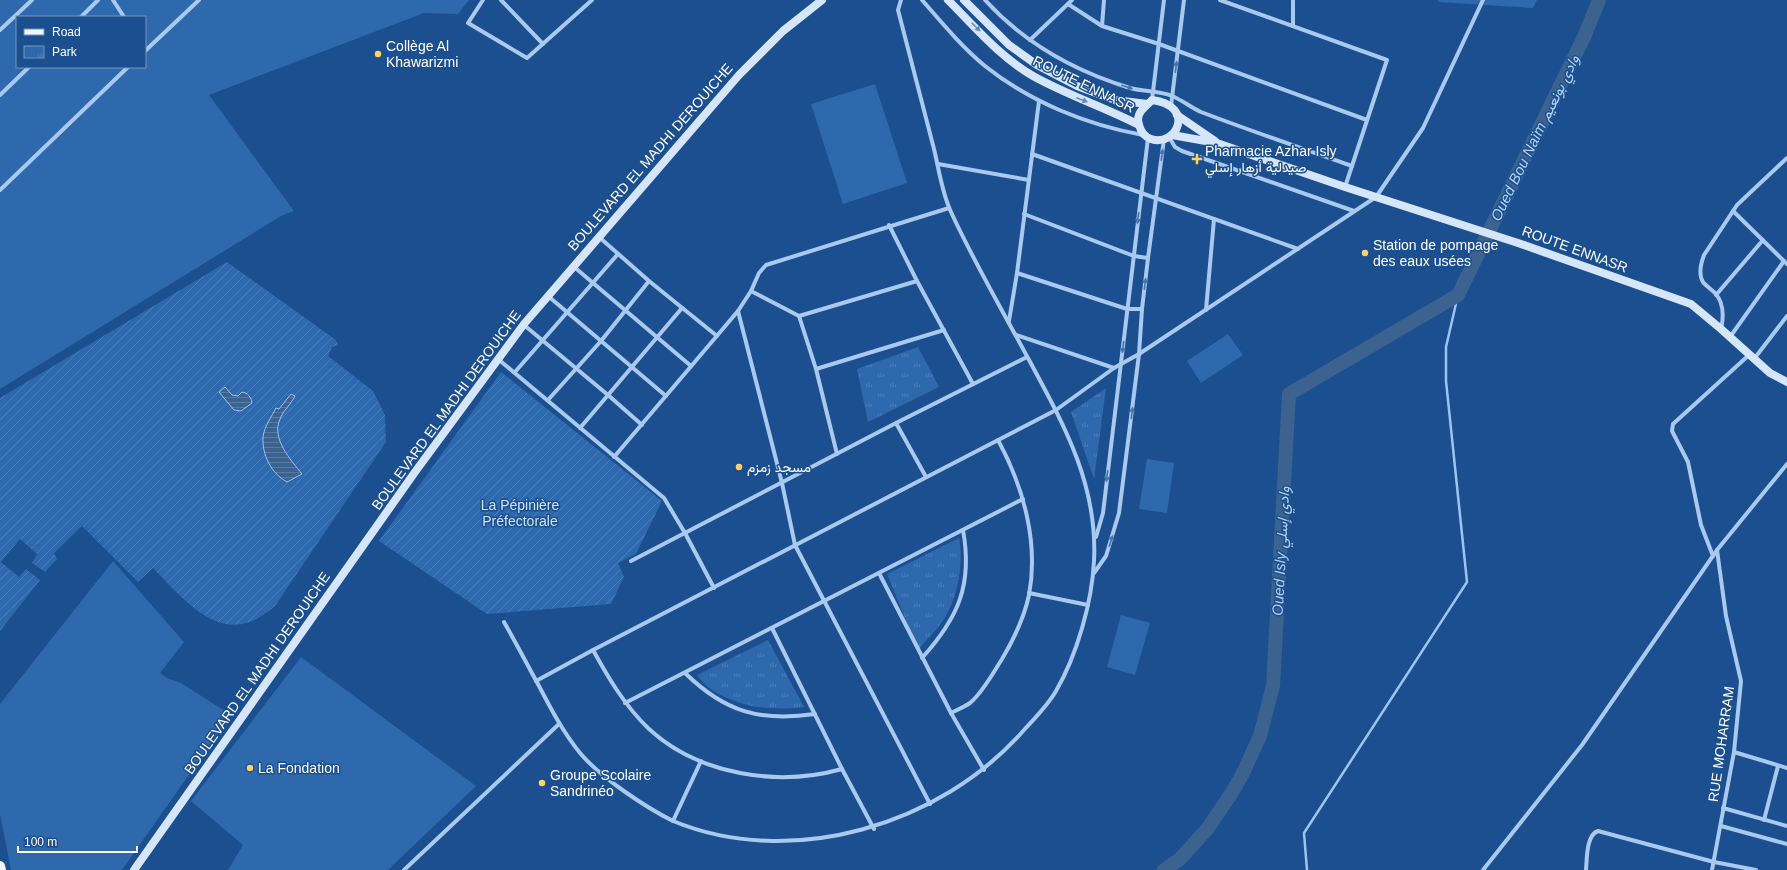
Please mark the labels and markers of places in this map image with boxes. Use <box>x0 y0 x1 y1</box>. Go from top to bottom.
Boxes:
place label: Collège Al Khawarizmi <box>386 38 458 70</box>
marker: Collège Al Khawarizmi <box>373 49 383 59</box>
place label: Pharmacie Azhar Isly صيدلية أزهار إسلي <box>1205 143 1337 179</box>
marker: Pharmacie Azhar Isly صيدلية أزهار إسلي <box>1192 154 1202 164</box>
place label: Station de pompage des eaux usées <box>1373 237 1499 269</box>
marker: Station de pompage des eaux usées <box>1360 248 1370 258</box>
place label: مسجد زمزم <box>747 459 811 476</box>
marker: مسجد زمزم <box>734 462 744 472</box>
place label: La Fondation <box>258 760 340 776</box>
marker: La Fondation <box>245 763 255 773</box>
place label: Groupe Scolaire Sandrinéo <box>550 767 651 799</box>
marker: Groupe Scolaire Sandrinéo <box>537 778 547 788</box>

